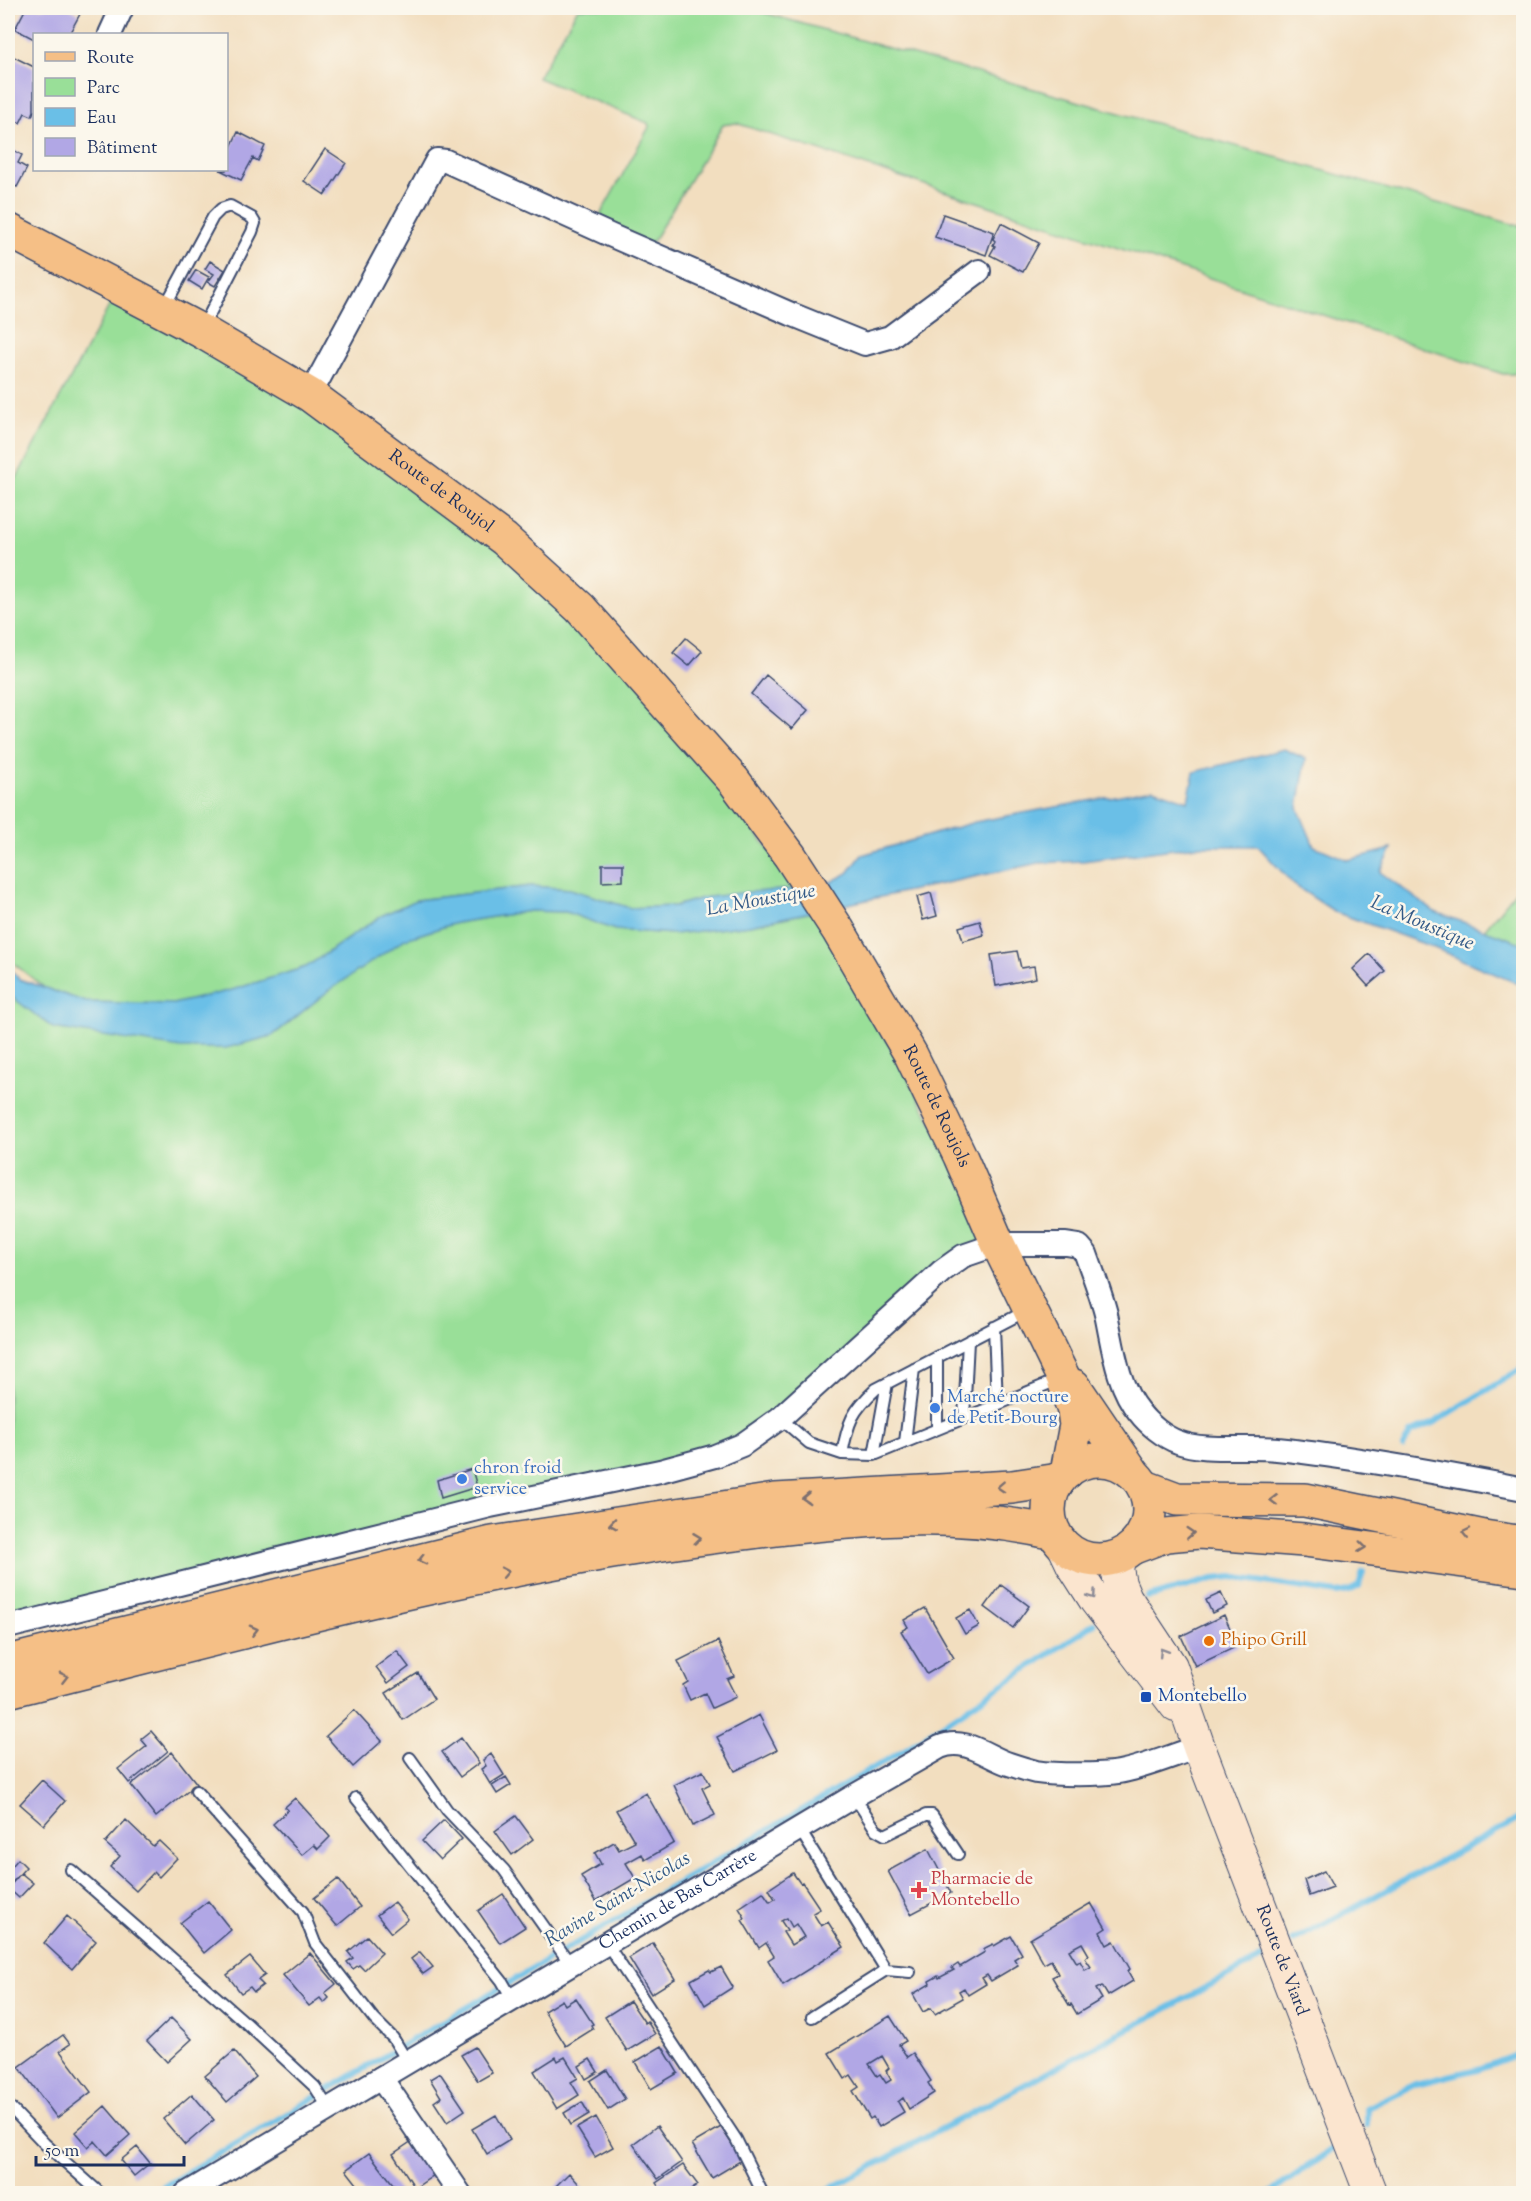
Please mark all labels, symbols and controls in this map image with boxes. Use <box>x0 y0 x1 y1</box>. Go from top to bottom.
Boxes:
legend <box>33 33 228 171</box>
text: Route <box>87 46 134 72</box>
text: Parc <box>87 76 120 102</box>
text: Eau <box>87 106 116 132</box>
text: Bâtiment <box>87 136 157 162</box>
street label: Route de Roujol <box>382 444 499 540</box>
water label: La Moustique <box>704 877 818 925</box>
water label: La Moustique <box>1366 889 1478 959</box>
street label: Route de Roujols <box>895 1041 976 1172</box>
place label: Marché nocture de Petit-Bourg <box>947 1385 1069 1432</box>
marker: Marché nocture de Petit-Bourg <box>928 1401 942 1415</box>
place label: chron froid service <box>474 1456 562 1503</box>
marker: chron froid service <box>455 1472 469 1486</box>
one-way arrow <box>997 1481 1006 1494</box>
one-way arrow <box>802 1492 811 1505</box>
one-way arrow <box>1270 1494 1279 1506</box>
one-way arrow <box>609 1518 618 1530</box>
one-way arrow <box>1185 1527 1194 1540</box>
one-way arrow <box>1461 1527 1471 1540</box>
one-way arrow <box>692 1532 701 1545</box>
one-way arrow <box>1358 1540 1367 1552</box>
one-way arrow <box>417 1552 427 1565</box>
one-way arrow <box>499 1566 509 1579</box>
one-way arrow <box>1085 1588 1096 1599</box>
one-way arrow <box>248 1625 258 1638</box>
place label: Phipo Grill <box>1221 1628 1307 1654</box>
marker: Phipo Grill <box>1202 1634 1216 1648</box>
one-way arrow <box>1158 1648 1170 1658</box>
one-way arrow <box>59 1672 69 1685</box>
place label: Montebello <box>1158 1684 1247 1710</box>
marker: Montebello <box>1139 1690 1153 1704</box>
street label: Chemin de Bas Carrère <box>594 1843 762 1958</box>
water label: Ravine Saint-Nicolas <box>540 1845 697 1955</box>
place label: Pharmacie de Montebello <box>931 1867 1033 1914</box>
marker: Pharmacie de Montebello <box>912 1883 926 1897</box>
street label: Route de Viard <box>1248 1901 1314 2020</box>
scale bar <box>36 2129 184 2167</box>
text: 50 m <box>44 2139 80 2165</box>

